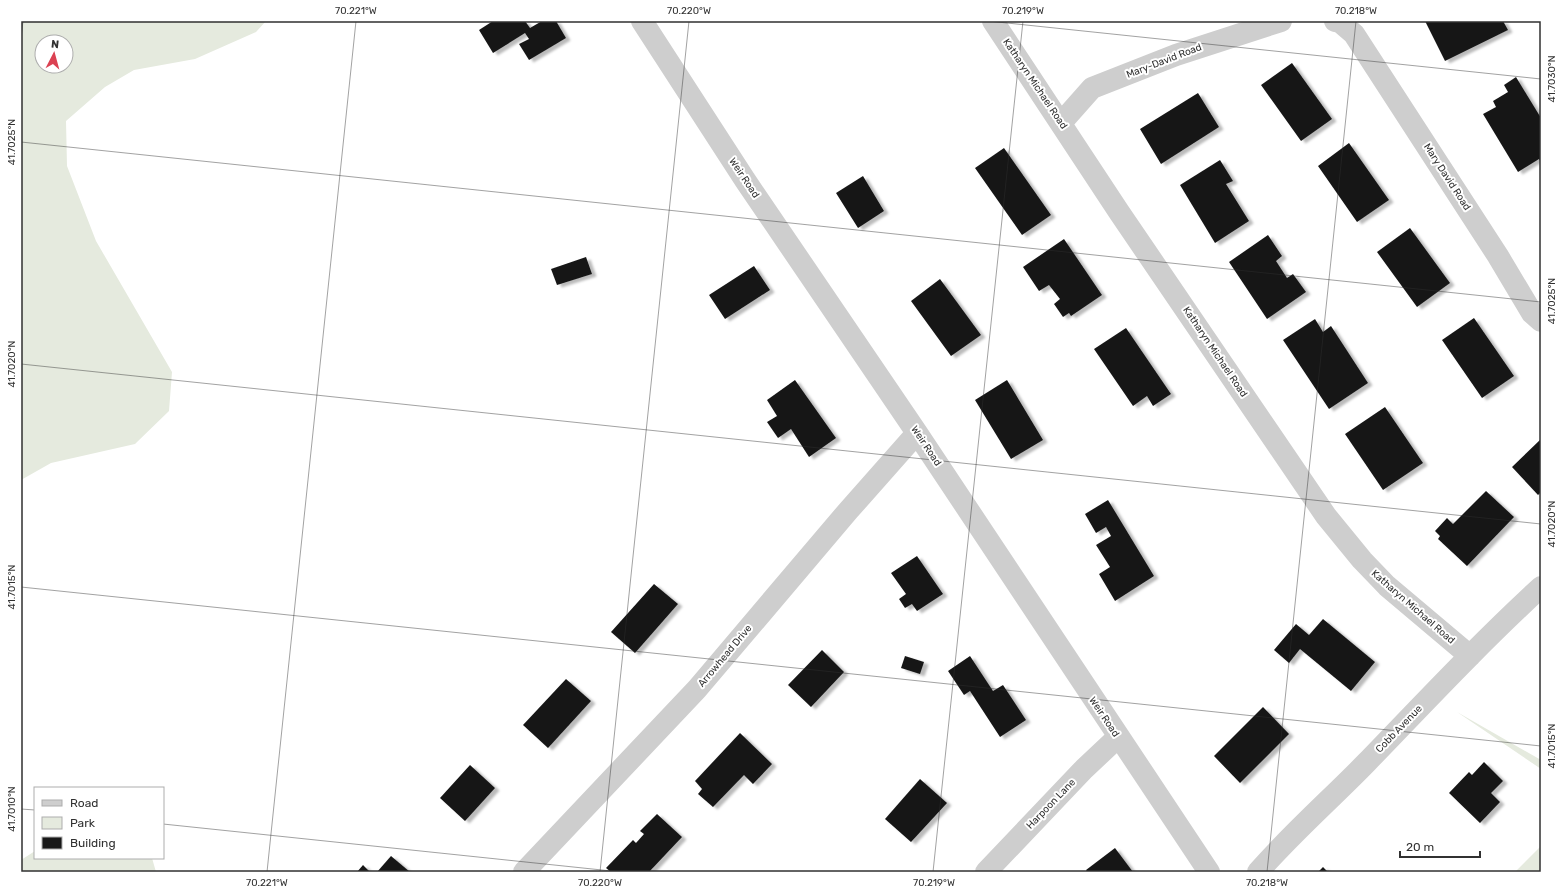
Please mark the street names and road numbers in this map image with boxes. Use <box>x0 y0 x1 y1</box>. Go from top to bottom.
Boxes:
street label: Katharyn Michael Road <box>1000 37 1070 132</box>
street label: Mary-David Road <box>1125 41 1203 81</box>
street label: Mary David Road <box>1421 141 1473 213</box>
street label: Weir Road <box>726 156 762 200</box>
street label: Katharyn Michael Road <box>1180 305 1250 400</box>
street label: Weir Road <box>908 424 944 468</box>
street label: Katharyn Michael Road <box>1369 568 1457 646</box>
street label: Arrowhead Drive <box>695 622 755 690</box>
street label: Weir Road <box>1086 695 1122 739</box>
street label: Cobb Avenue <box>1373 702 1425 755</box>
street label: Harpoon Lane <box>1024 776 1078 832</box>

